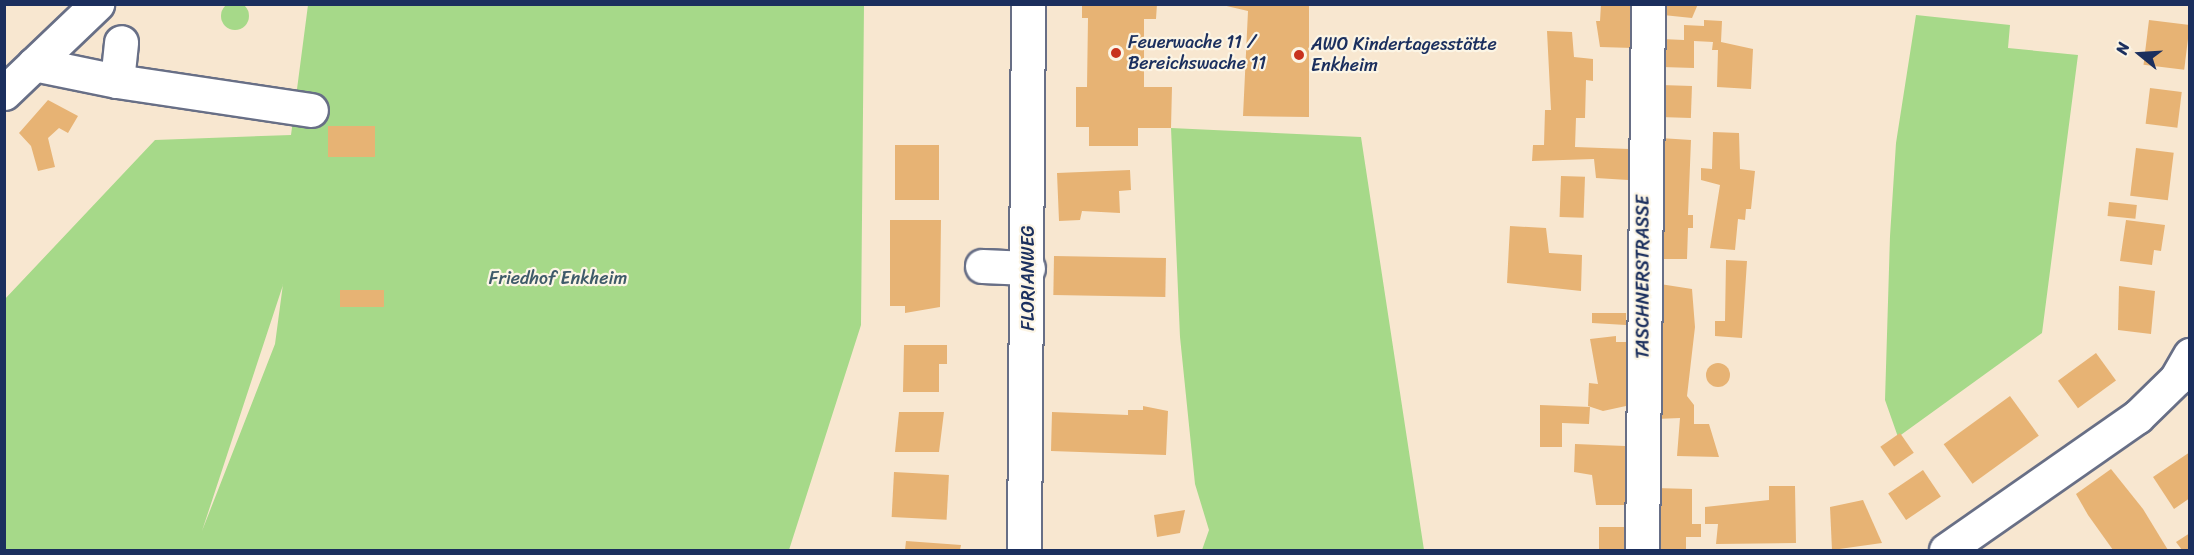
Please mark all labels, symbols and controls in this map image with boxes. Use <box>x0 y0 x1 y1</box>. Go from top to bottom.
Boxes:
north arrow <box>2110 24 2170 84</box>
place label: Feuerwache 11 / Bereichswache 11 <box>1128 32 1266 74</box>
place label: AWO Kindertagesstätte Enkheim <box>1311 34 1497 76</box>
text: N <box>2107 39 2138 58</box>
marker: Feuerwache 11 / Bereichswache 11 <box>1109 46 1123 60</box>
marker: AWO Kindertagesstätte Enkheim <box>1292 48 1306 62</box>
street label: TASCHNERSTRASSE <box>1632 195 1654 359</box>
street label: FLORIANWEG <box>1017 225 1039 331</box>
park label: Friedhof Enkheim <box>489 267 627 289</box>

